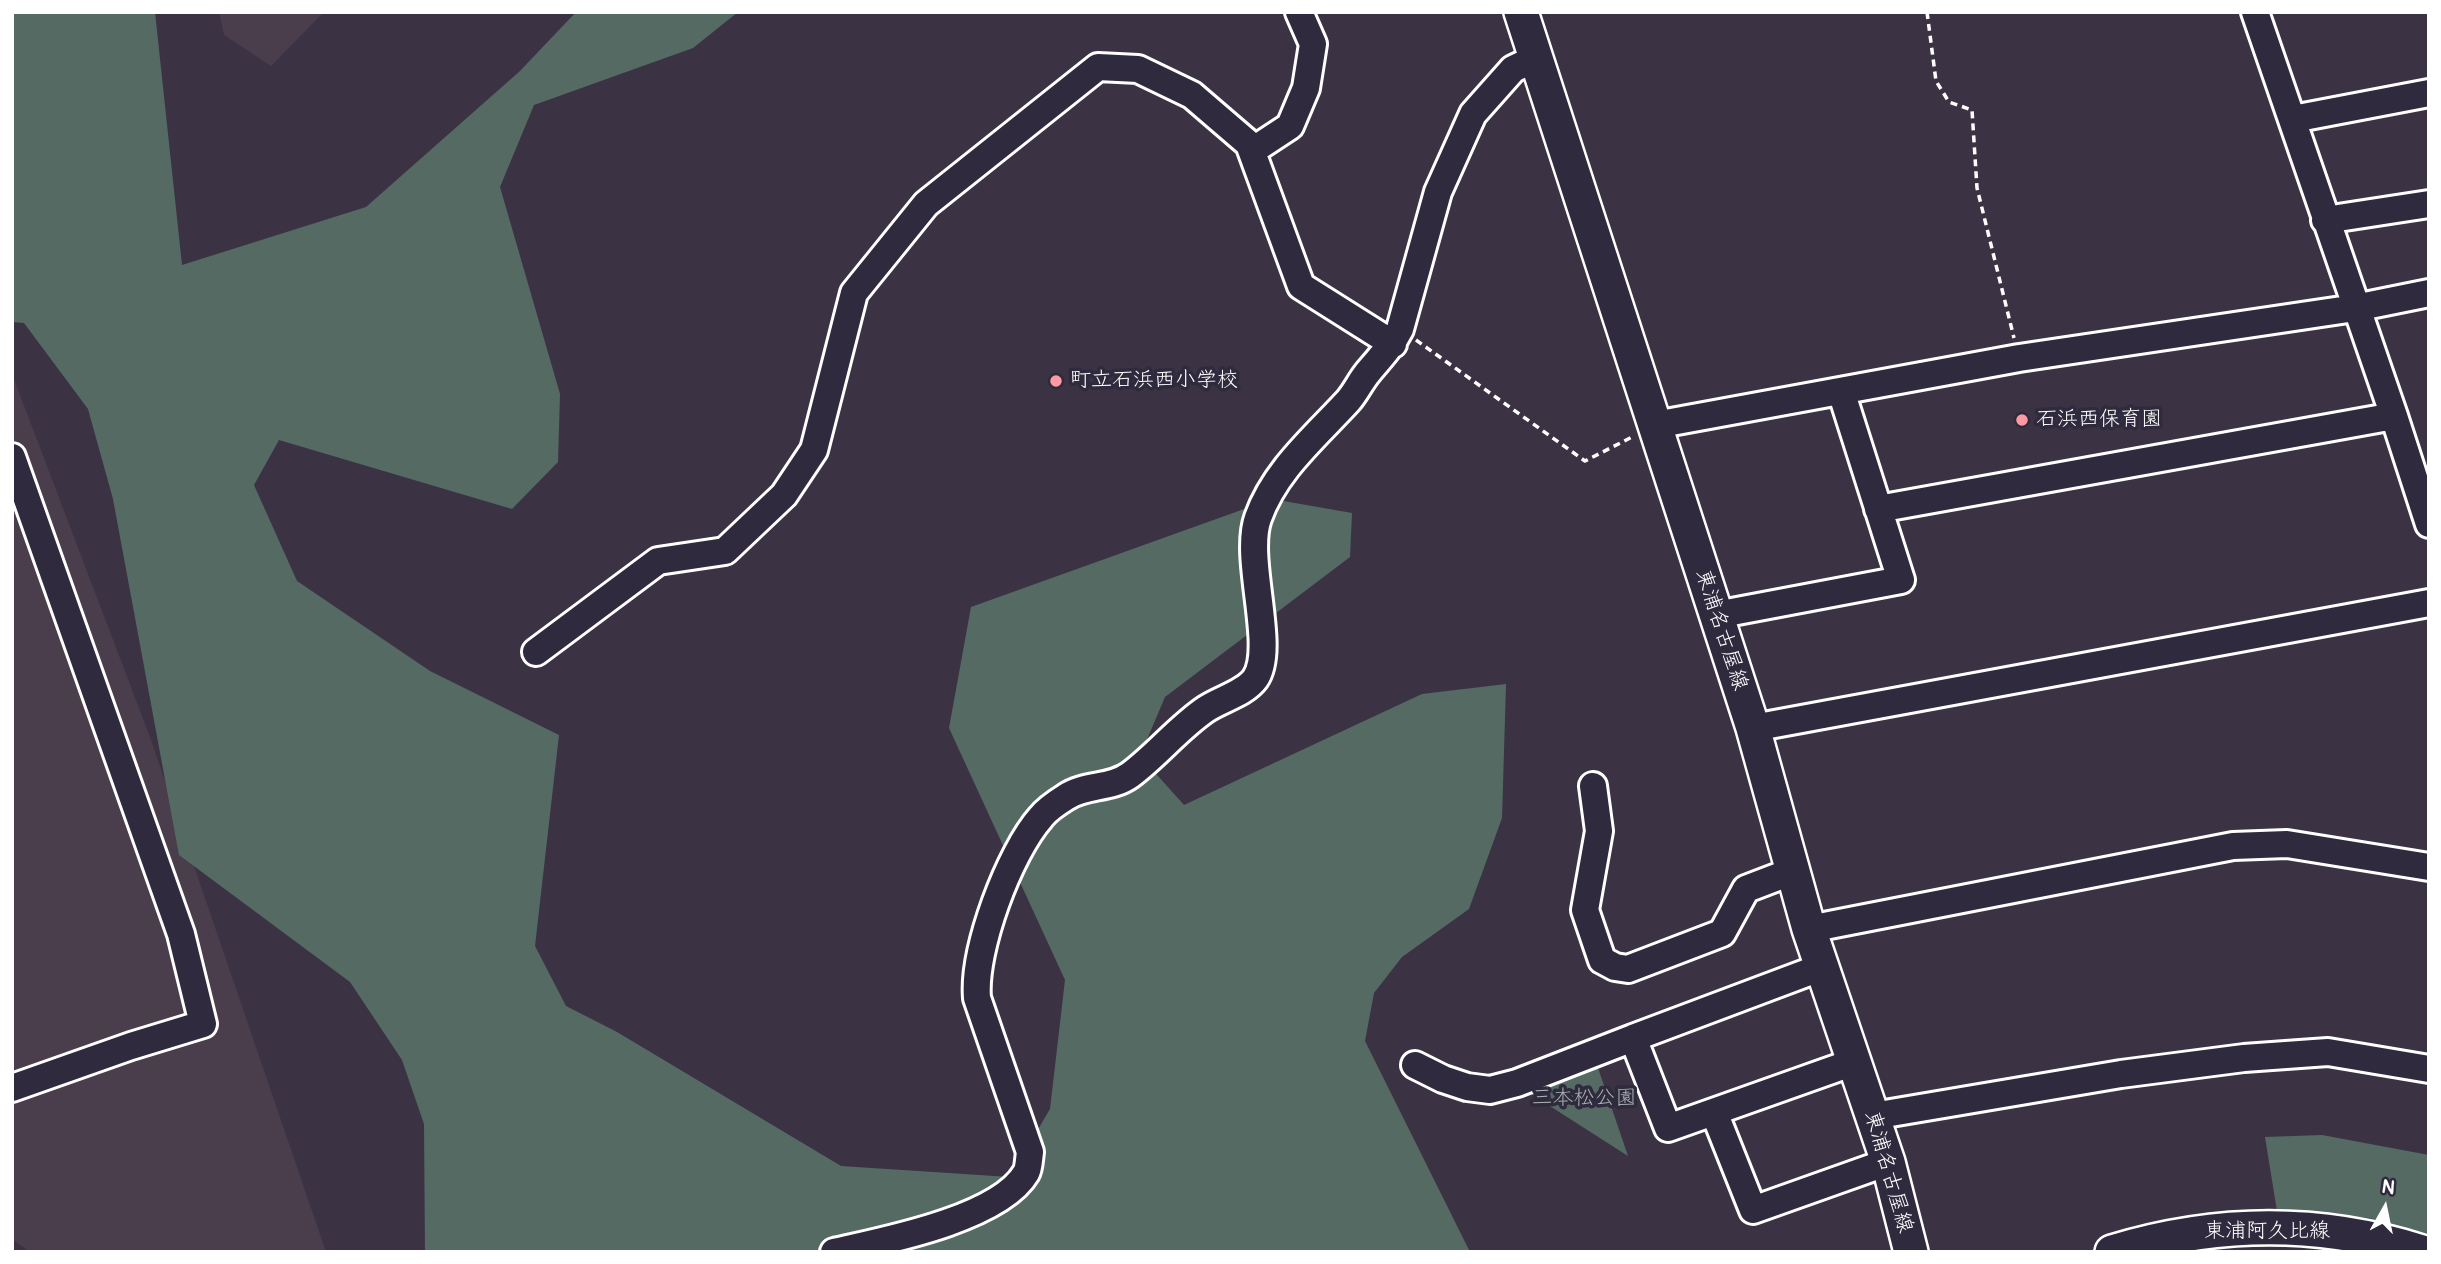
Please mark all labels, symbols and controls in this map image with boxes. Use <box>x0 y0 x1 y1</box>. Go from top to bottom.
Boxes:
place label: 町立石浜西小学校 <box>1070 368 1238 394</box>
marker: 町立石浜西小学校 <box>1048 373 1064 389</box>
place label: 石浜西保育園 <box>2036 407 2162 433</box>
marker: 石浜西保育園 <box>2014 412 2030 428</box>
street label: 東浦名古屋線 <box>1690 566 1752 694</box>
park label: 三本松公園 <box>1532 1086 1636 1112</box>
street label: 東浦名古屋線 <box>1859 1108 1917 1236</box>
north arrow <box>2350 1173 2420 1243</box>
text: N <box>2380 1174 2397 1200</box>
street label: 東浦阿久比線 <box>2204 1219 2330 1245</box>

